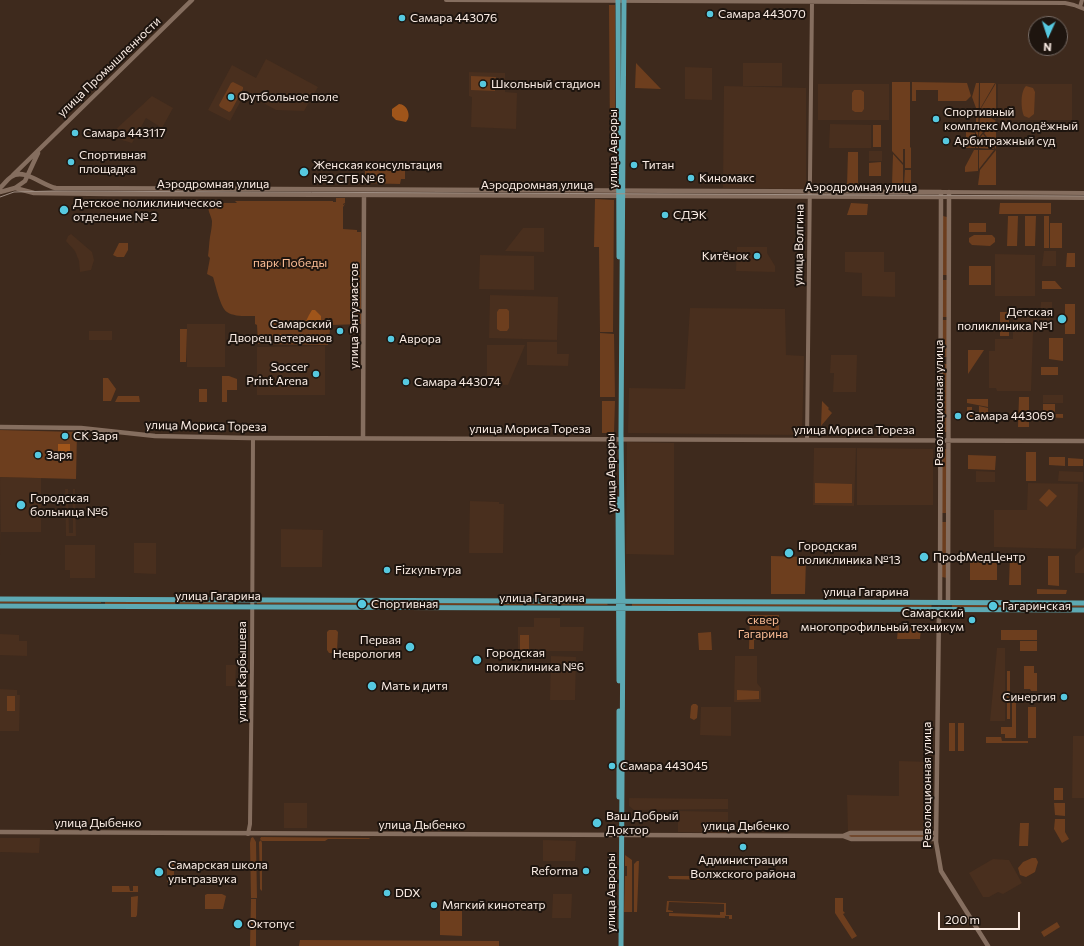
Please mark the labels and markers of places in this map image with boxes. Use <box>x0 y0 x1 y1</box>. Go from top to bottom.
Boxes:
place label: Самара 443070 <box>718 7 806 21</box>
marker: Самара 443070 <box>705 9 715 19</box>
place label: Самара 443076 <box>410 11 497 25</box>
marker: Самара 443076 <box>397 13 407 23</box>
place label: Школьный стадион <box>491 77 600 91</box>
marker: Школьный стадион <box>478 79 488 89</box>
place label: Футбольное поле <box>239 90 338 104</box>
marker: Футбольное поле <box>226 92 236 102</box>
place label: Спортивный комплекс Молодёжный <box>944 105 1078 133</box>
marker: Спортивный комплекс Молодёжный <box>931 114 941 124</box>
place label: Самара 443117 <box>83 126 166 140</box>
marker: Самара 443117 <box>70 128 80 138</box>
place label: Арбитражный суд <box>954 134 1055 148</box>
marker: Арбитражный суд <box>941 136 951 146</box>
place label: Спортивная площадка <box>79 148 146 176</box>
marker: Спортивная площадка <box>66 157 76 167</box>
place label: Женская консультация №2 СГБ № 6 <box>313 158 442 186</box>
place label: Титан <box>642 158 674 172</box>
marker: Титан <box>629 160 639 170</box>
marker: Женская консультация №2 СГБ № 6 <box>298 166 310 178</box>
place label: Киномакс <box>699 171 755 185</box>
marker: Киномакс <box>686 173 696 183</box>
place label: Детское поликлиническое отделение № 2 <box>73 196 222 224</box>
marker: Детское поликлиническое отделение № 2 <box>58 204 70 216</box>
place label: СДЭК <box>673 208 707 222</box>
marker: СДЭК <box>660 210 670 220</box>
place label: Китёнок <box>702 249 749 263</box>
marker: Китёнок <box>752 251 762 261</box>
place label: Детская поликлиника №1 <box>957 305 1053 333</box>
marker: Детская поликлиника №1 <box>1056 313 1068 325</box>
place label: Самарский Дворец ветеранов <box>228 317 332 345</box>
marker: Самарский Дворец ветеранов <box>335 326 345 336</box>
place label: Аврора <box>399 332 441 346</box>
marker: Аврора <box>386 334 396 344</box>
place label: Soccer Print Arena <box>246 360 308 388</box>
marker: Soccer Print Arena <box>311 369 321 379</box>
place label: Самара 443074 <box>414 375 501 389</box>
marker: Самара 443074 <box>401 377 411 387</box>
place label: Самара 443069 <box>966 409 1054 423</box>
marker: Самара 443069 <box>953 411 963 421</box>
place label: СК Заря <box>73 429 118 443</box>
marker: СК Заря <box>60 431 70 441</box>
place label: Заря <box>46 448 72 462</box>
marker: Заря <box>33 450 43 460</box>
place label: Городская больница №6 <box>30 491 108 519</box>
marker: Городская больница №6 <box>15 499 27 511</box>
place label: Городская поликлиника №13 <box>798 539 901 567</box>
marker: Городская поликлиника №13 <box>783 547 795 559</box>
place label: ПрофМедЦентр <box>933 550 1025 564</box>
marker: ПрофМедЦентр <box>918 551 930 563</box>
place label: Fizкультура <box>395 563 461 577</box>
marker: Fizкультура <box>382 565 392 575</box>
place label: Спортивная <box>371 597 438 611</box>
marker: Спортивная <box>356 598 368 610</box>
place label: Гагаринская <box>1002 599 1071 613</box>
marker: Гагаринская <box>987 600 999 612</box>
place label: Самарский многопрофильный техникум <box>801 606 964 634</box>
marker: Самарский многопрофильный техникум <box>967 615 977 625</box>
place label: Первая Неврология <box>333 633 401 661</box>
marker: Первая Неврология <box>404 641 416 653</box>
place label: Городская поликлиника №6 <box>486 646 584 674</box>
marker: Городская поликлиника №6 <box>471 654 483 666</box>
place label: Мать и дитя <box>381 679 448 693</box>
marker: Мать и дитя <box>366 680 378 692</box>
place label: Синергия <box>1002 690 1056 704</box>
marker: Синергия <box>1059 692 1069 702</box>
place label: Самара 443045 <box>620 759 708 773</box>
marker: Самара 443045 <box>607 761 617 771</box>
place label: Ваш Добрый Доктор <box>606 809 679 837</box>
marker: Ваш Добрый Доктор <box>591 817 603 829</box>
marker: Администрация Волжского района <box>738 842 748 852</box>
place label: Администрация Волжского района <box>690 853 796 881</box>
place label: Самарская школа ультразвука <box>168 858 268 886</box>
place label: Reforma <box>531 864 578 878</box>
marker: Самарская школа ультразвука <box>153 866 165 878</box>
marker: Reforma <box>581 866 591 876</box>
place label: DDX <box>395 886 420 900</box>
marker: DDX <box>382 888 392 898</box>
place label: Мягкий кинотеатр <box>442 898 546 912</box>
marker: Мягкий кинотеатр <box>429 900 439 910</box>
place label: Октопус <box>247 917 295 931</box>
marker: Октопус <box>232 918 244 930</box>

